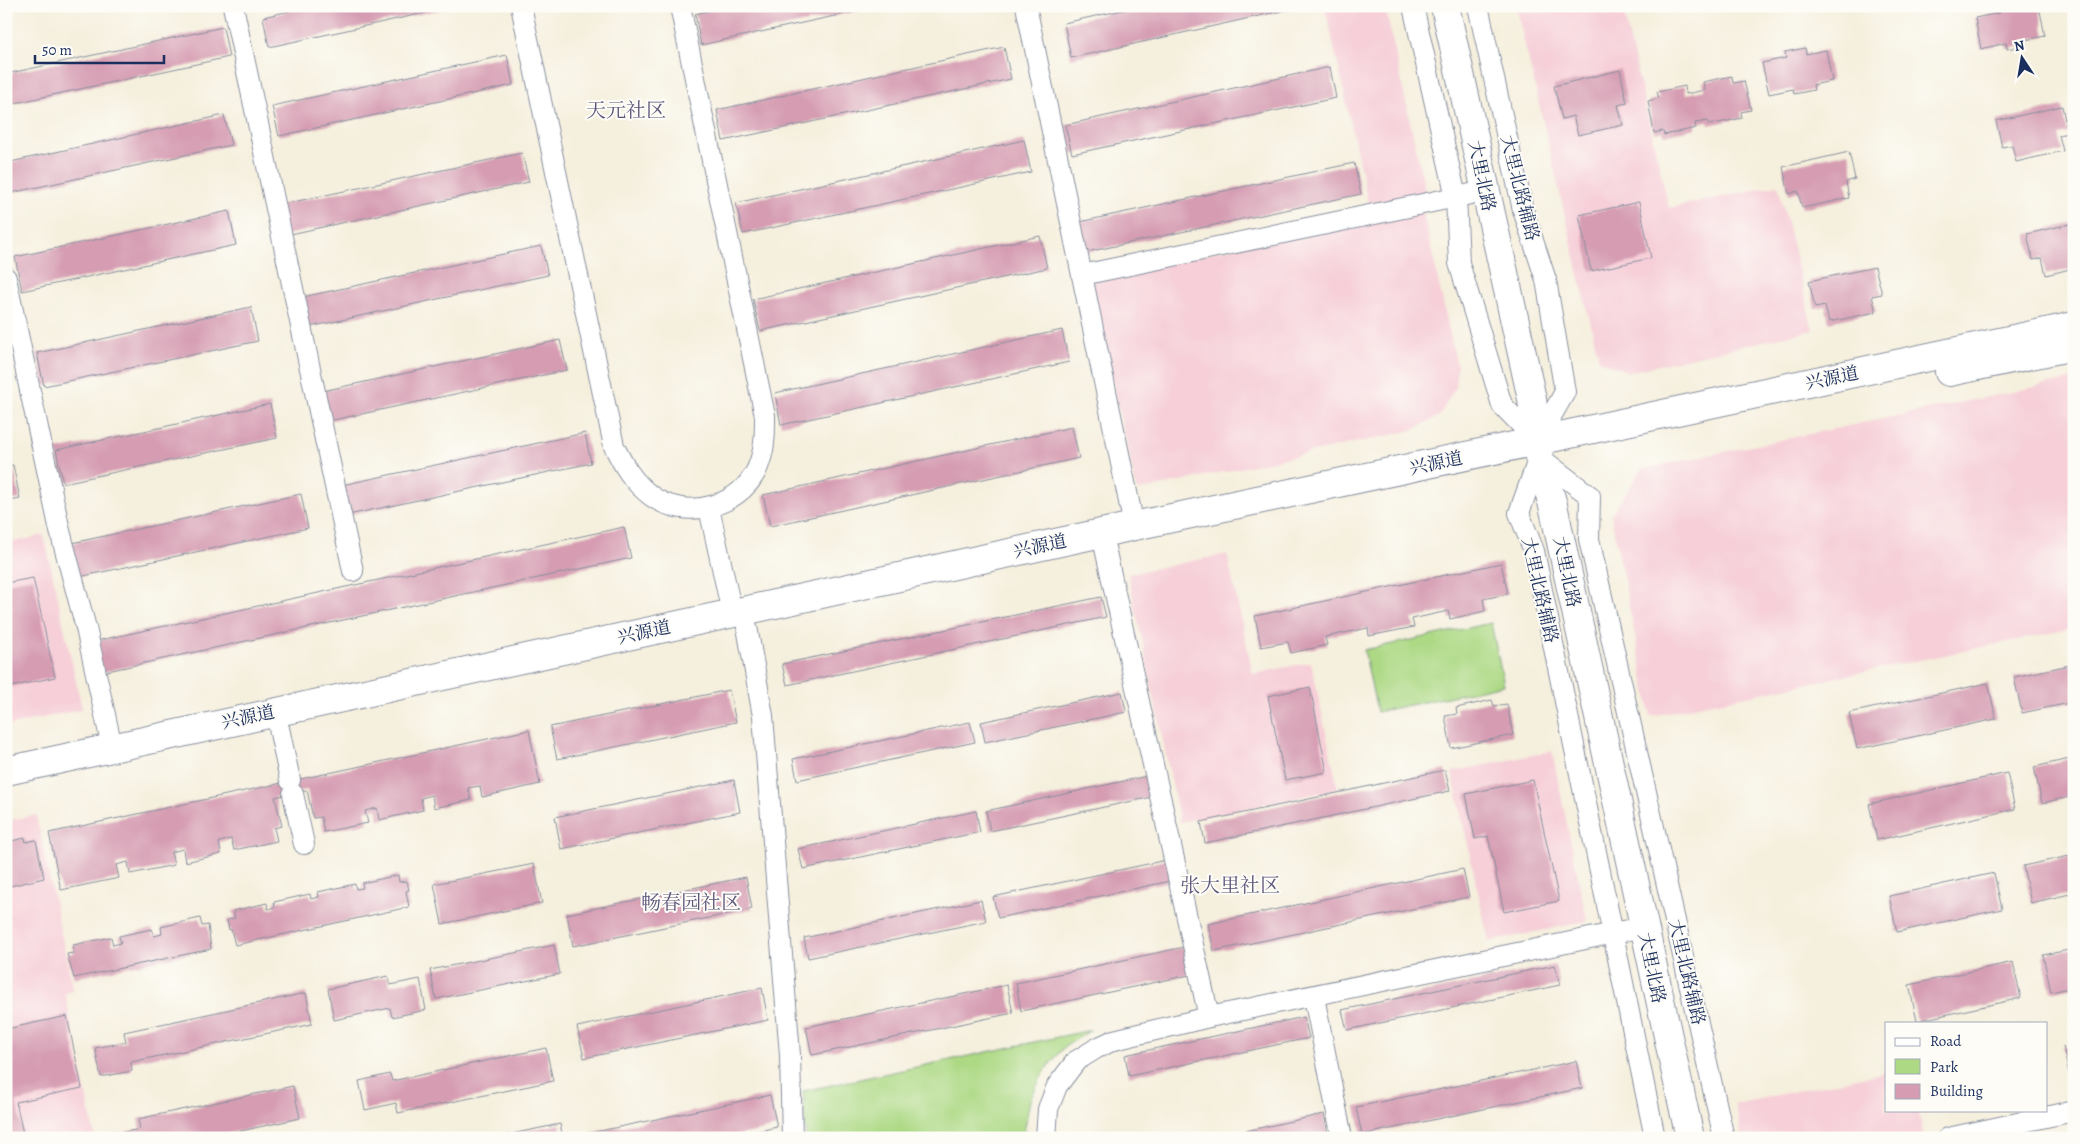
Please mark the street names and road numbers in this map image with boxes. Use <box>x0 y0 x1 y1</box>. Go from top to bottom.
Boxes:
street label: 大里北路辅路 <box>1495 133 1545 243</box>
street label: 大里北路 <box>1463 138 1501 214</box>
street label: 兴源道 <box>1803 361 1861 395</box>
street label: 兴源道 <box>1407 446 1465 480</box>
street label: 兴源道 <box>1011 529 1069 563</box>
street label: 大里北路 <box>1548 534 1586 610</box>
street label: 大里北路辅路 <box>1516 535 1564 645</box>
street label: 兴源道 <box>615 615 673 649</box>
street label: 兴源道 <box>219 700 277 734</box>
street label: 大里北路辅路 <box>1663 917 1711 1027</box>
street label: 大里北路 <box>1633 930 1671 1006</box>

